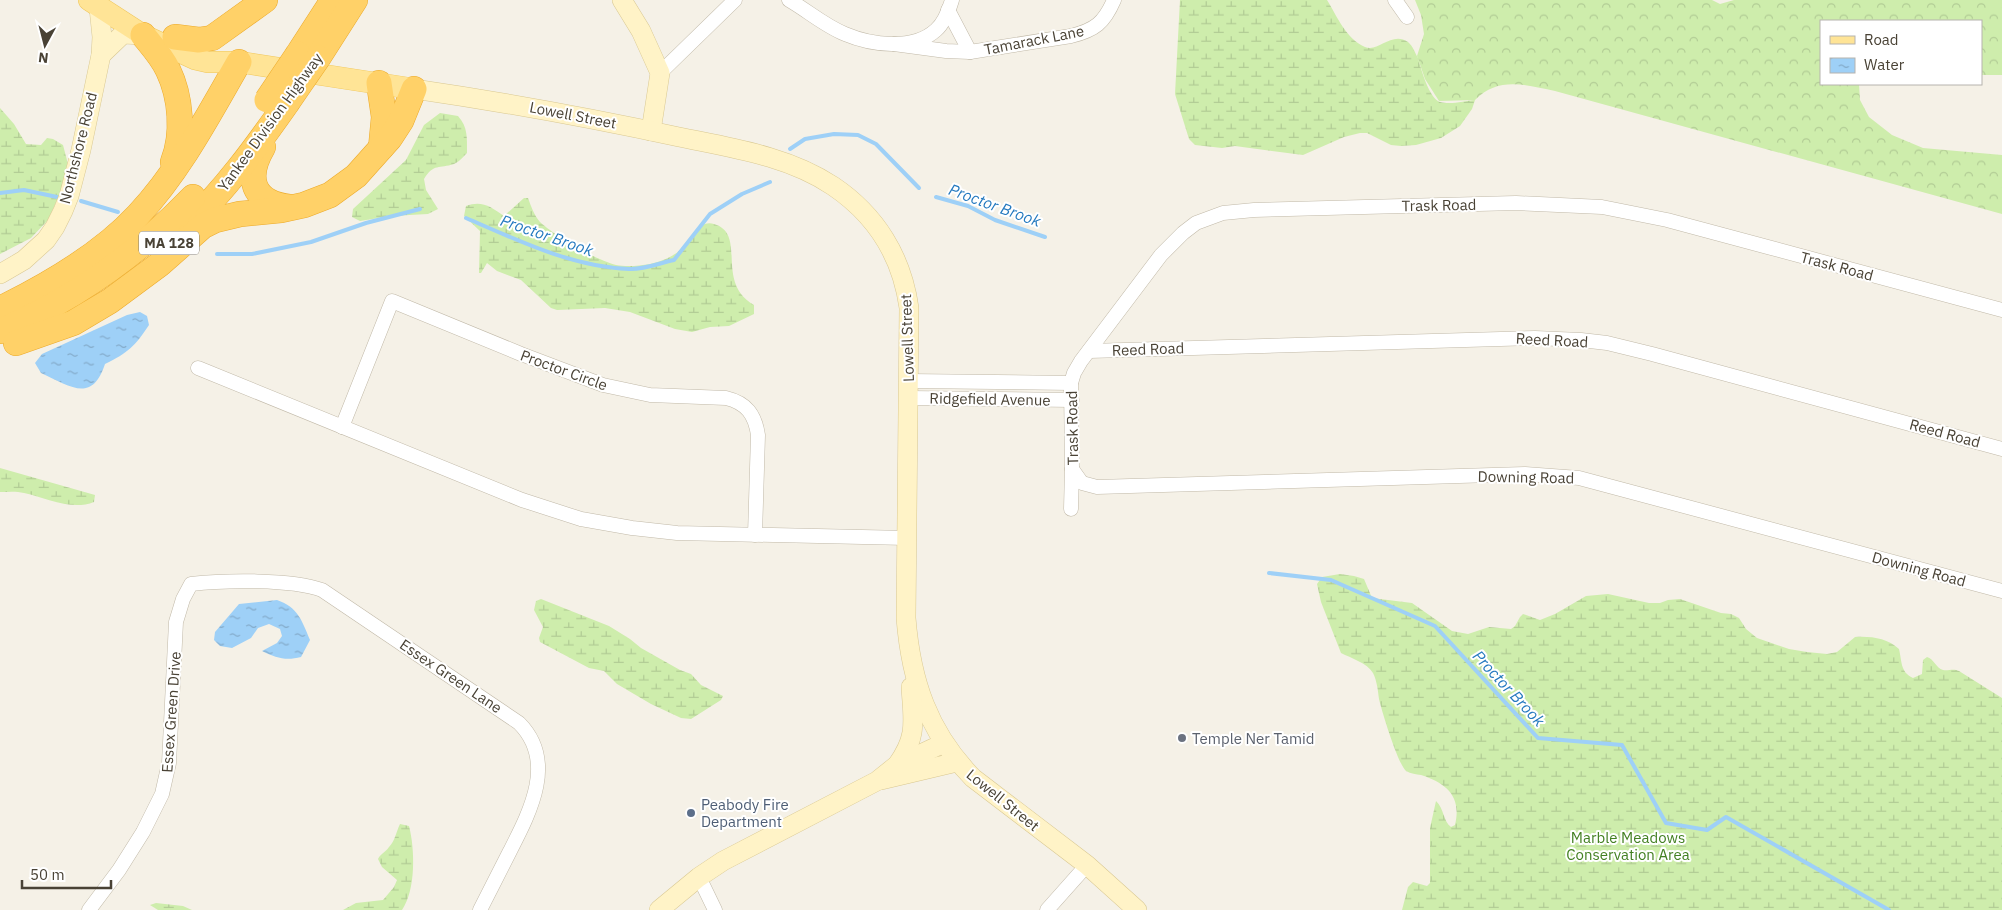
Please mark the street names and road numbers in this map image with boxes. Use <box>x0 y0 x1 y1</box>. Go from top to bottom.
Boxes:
street label: Tamarack Lane <box>982 21 1086 59</box>
street label: Yankee Division Highway <box>213 49 327 195</box>
street label: Northshore Road <box>55 90 101 206</box>
street label: Lowell Street <box>528 97 618 133</box>
street label: Trask Road <box>1402 195 1476 215</box>
road number: MA 128 <box>139 232 199 254</box>
street label: Trask Road <box>1799 247 1875 285</box>
street label: Lowell Street <box>896 294 918 382</box>
street label: Reed Road <box>1515 329 1589 351</box>
street label: Reed Road <box>1111 338 1185 360</box>
street label: Proctor Circle <box>518 345 610 395</box>
street label: Ridgefield Avenue <box>929 388 1051 410</box>
street label: Trask Road <box>1062 391 1082 465</box>
street label: Reed Road <box>1907 414 1983 452</box>
street label: Downing Road <box>1478 467 1574 487</box>
street label: Downing Road <box>1870 547 1968 591</box>
street label: Essex Green Lane <box>396 635 506 717</box>
street label: Essex Green Drive <box>157 651 185 773</box>
street label: Lowell Street <box>963 765 1043 835</box>

